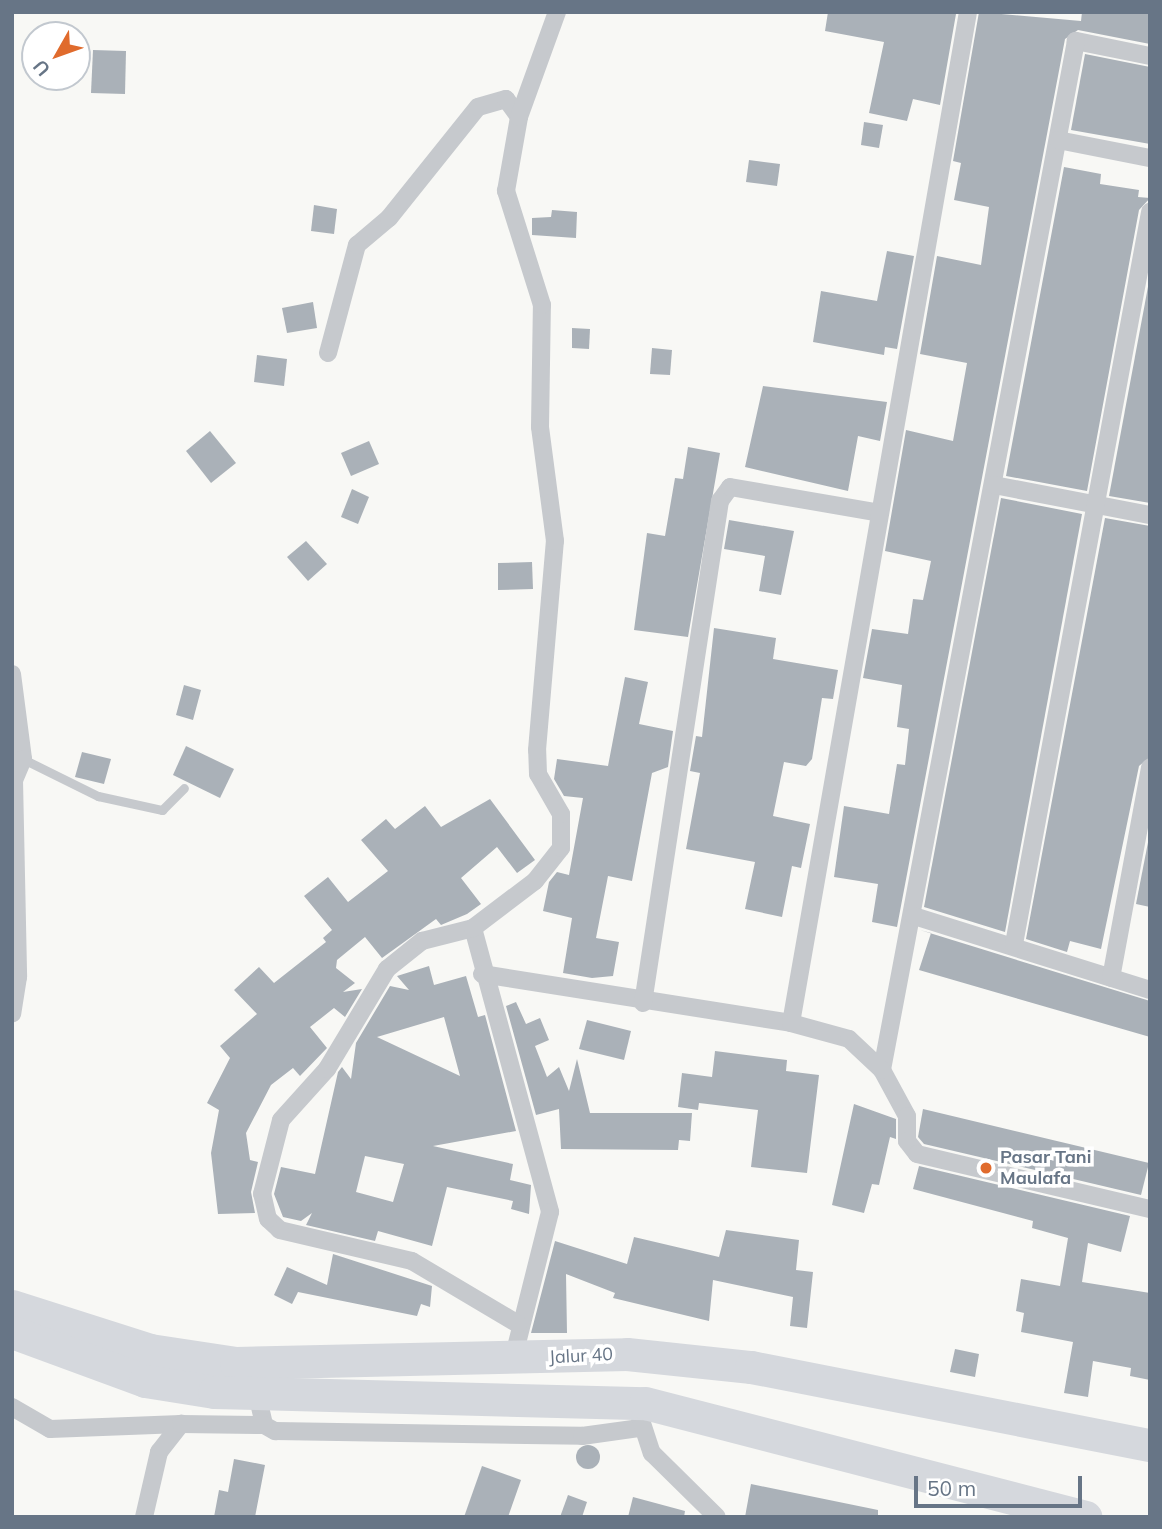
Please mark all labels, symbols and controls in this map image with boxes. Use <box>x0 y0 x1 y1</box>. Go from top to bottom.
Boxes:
north arrow <box>21 21 91 91</box>
text: U <box>28 55 55 81</box>
place label: Pasar Tani Maulafa <box>1000 1147 1091 1190</box>
marker: Pasar Tani Maulafa <box>978 1160 994 1176</box>
street label: Jalur 40 <box>548 1344 614 1368</box>
scale bar <box>917 1462 1085 1506</box>
text: 50 m <box>927 1475 976 1501</box>

